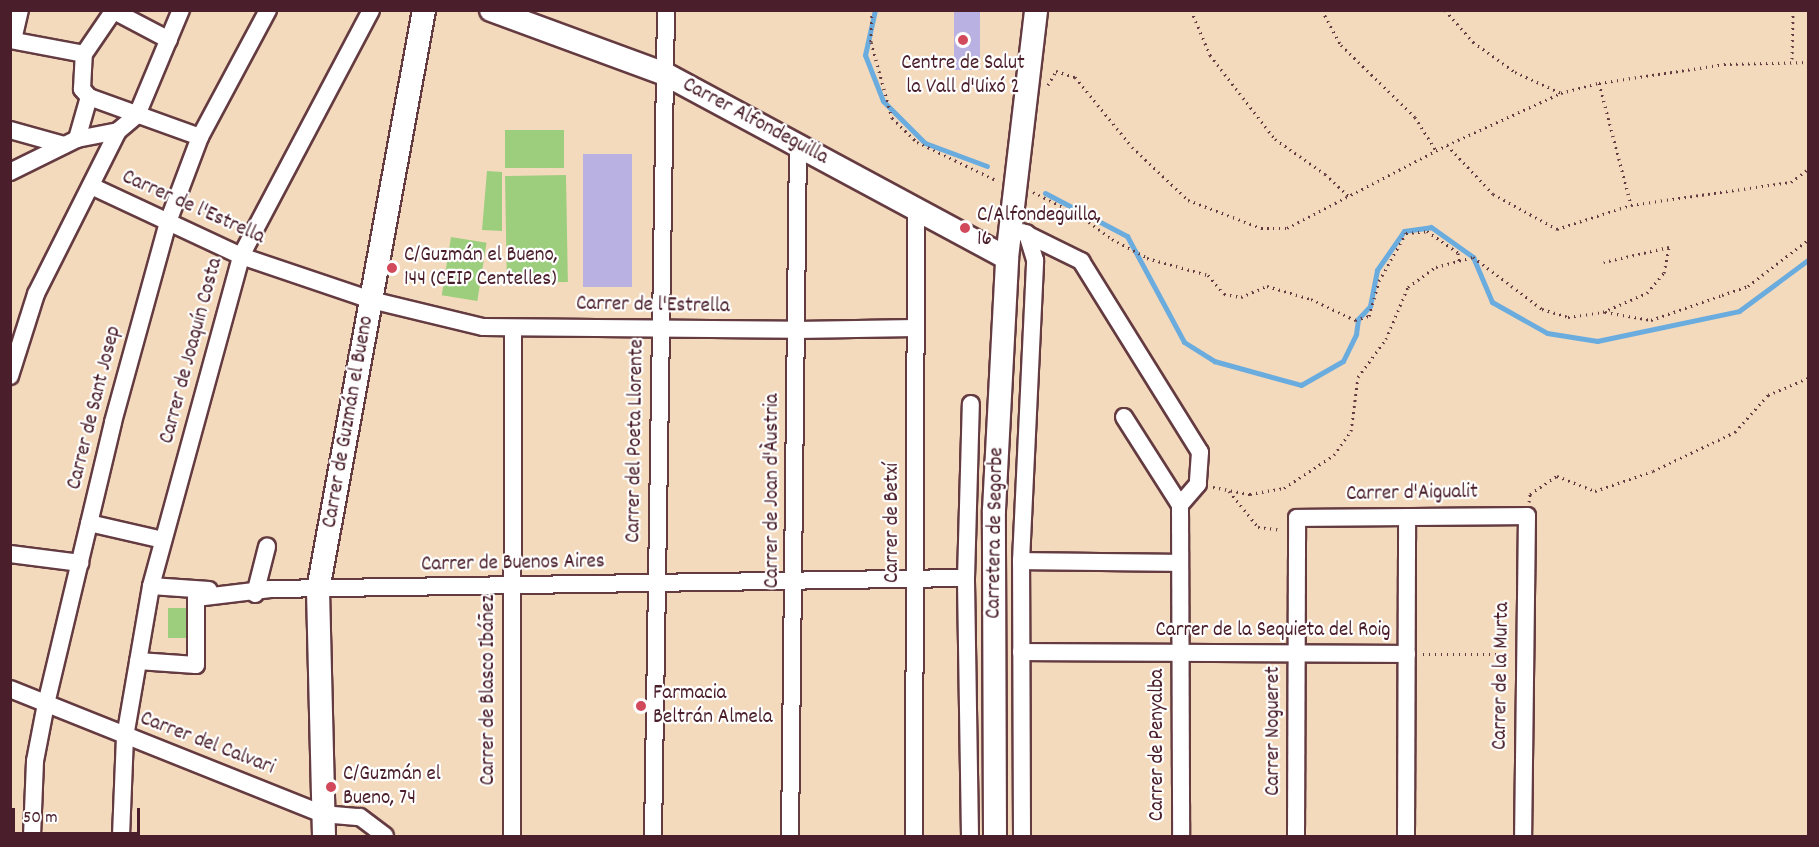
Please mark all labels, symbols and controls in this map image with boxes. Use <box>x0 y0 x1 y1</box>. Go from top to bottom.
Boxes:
marker: Centre de Salut la Vall d'Uixó 2 <box>954 31 972 49</box>
place label: Centre de Salut la Vall d'Uixó 2 <box>901 51 1025 101</box>
street label: Carrer Alfondeguilla <box>678 73 832 171</box>
street label: Carrer de l'Estrella <box>118 165 268 251</box>
place label: C/Alfondeguilla, 16 <box>977 203 1101 253</box>
marker: C/Alfondeguilla, 16 <box>958 221 972 235</box>
place label: C/Guzmán el Bueno, 144 (CEIP Centelles) <box>404 243 558 293</box>
street label: Carrer de Joaquín Costa <box>155 255 229 447</box>
marker: C/Guzmán el Bueno, 144 (CEIP Centelles) <box>385 261 399 275</box>
street label: Carrer de l'Estrella <box>576 292 730 320</box>
street label: Carrer de Guzmán el Bueno <box>318 314 380 530</box>
street label: Carrer de Sant Josep <box>62 324 128 492</box>
street label: Carrer del Poeta Llorente <box>622 339 650 543</box>
street label: Carrer de Joan d'Àustria <box>760 394 786 588</box>
street label: Carretera de Segorbe <box>982 447 1010 619</box>
street label: Carrer de Betxí <box>880 463 906 583</box>
street label: Carrer d'Aigualit <box>1346 480 1478 508</box>
street label: Carrer de Buenos Aires <box>421 550 605 578</box>
street label: Carrer de Blasco Ibáñez <box>476 595 502 785</box>
street label: Carrer de la Murta <box>1488 602 1516 750</box>
street label: Carrer de la Sequieta del Roig <box>1155 618 1391 644</box>
street label: Carrer Nogueret <box>1261 666 1287 796</box>
street label: Carrer de Penyalba <box>1145 669 1171 821</box>
place label: Farmacia Beltrán Almela <box>653 681 773 731</box>
marker: Farmacia Beltrán Almela <box>634 699 648 713</box>
street label: Carrer del Calvari <box>136 707 278 781</box>
place label: C/Guzmán el Bueno, 74 <box>343 762 441 812</box>
marker: C/Guzmán el Bueno, 74 <box>324 780 338 794</box>
scale bar <box>15 796 142 834</box>
text: 50 m <box>23 806 58 831</box>

